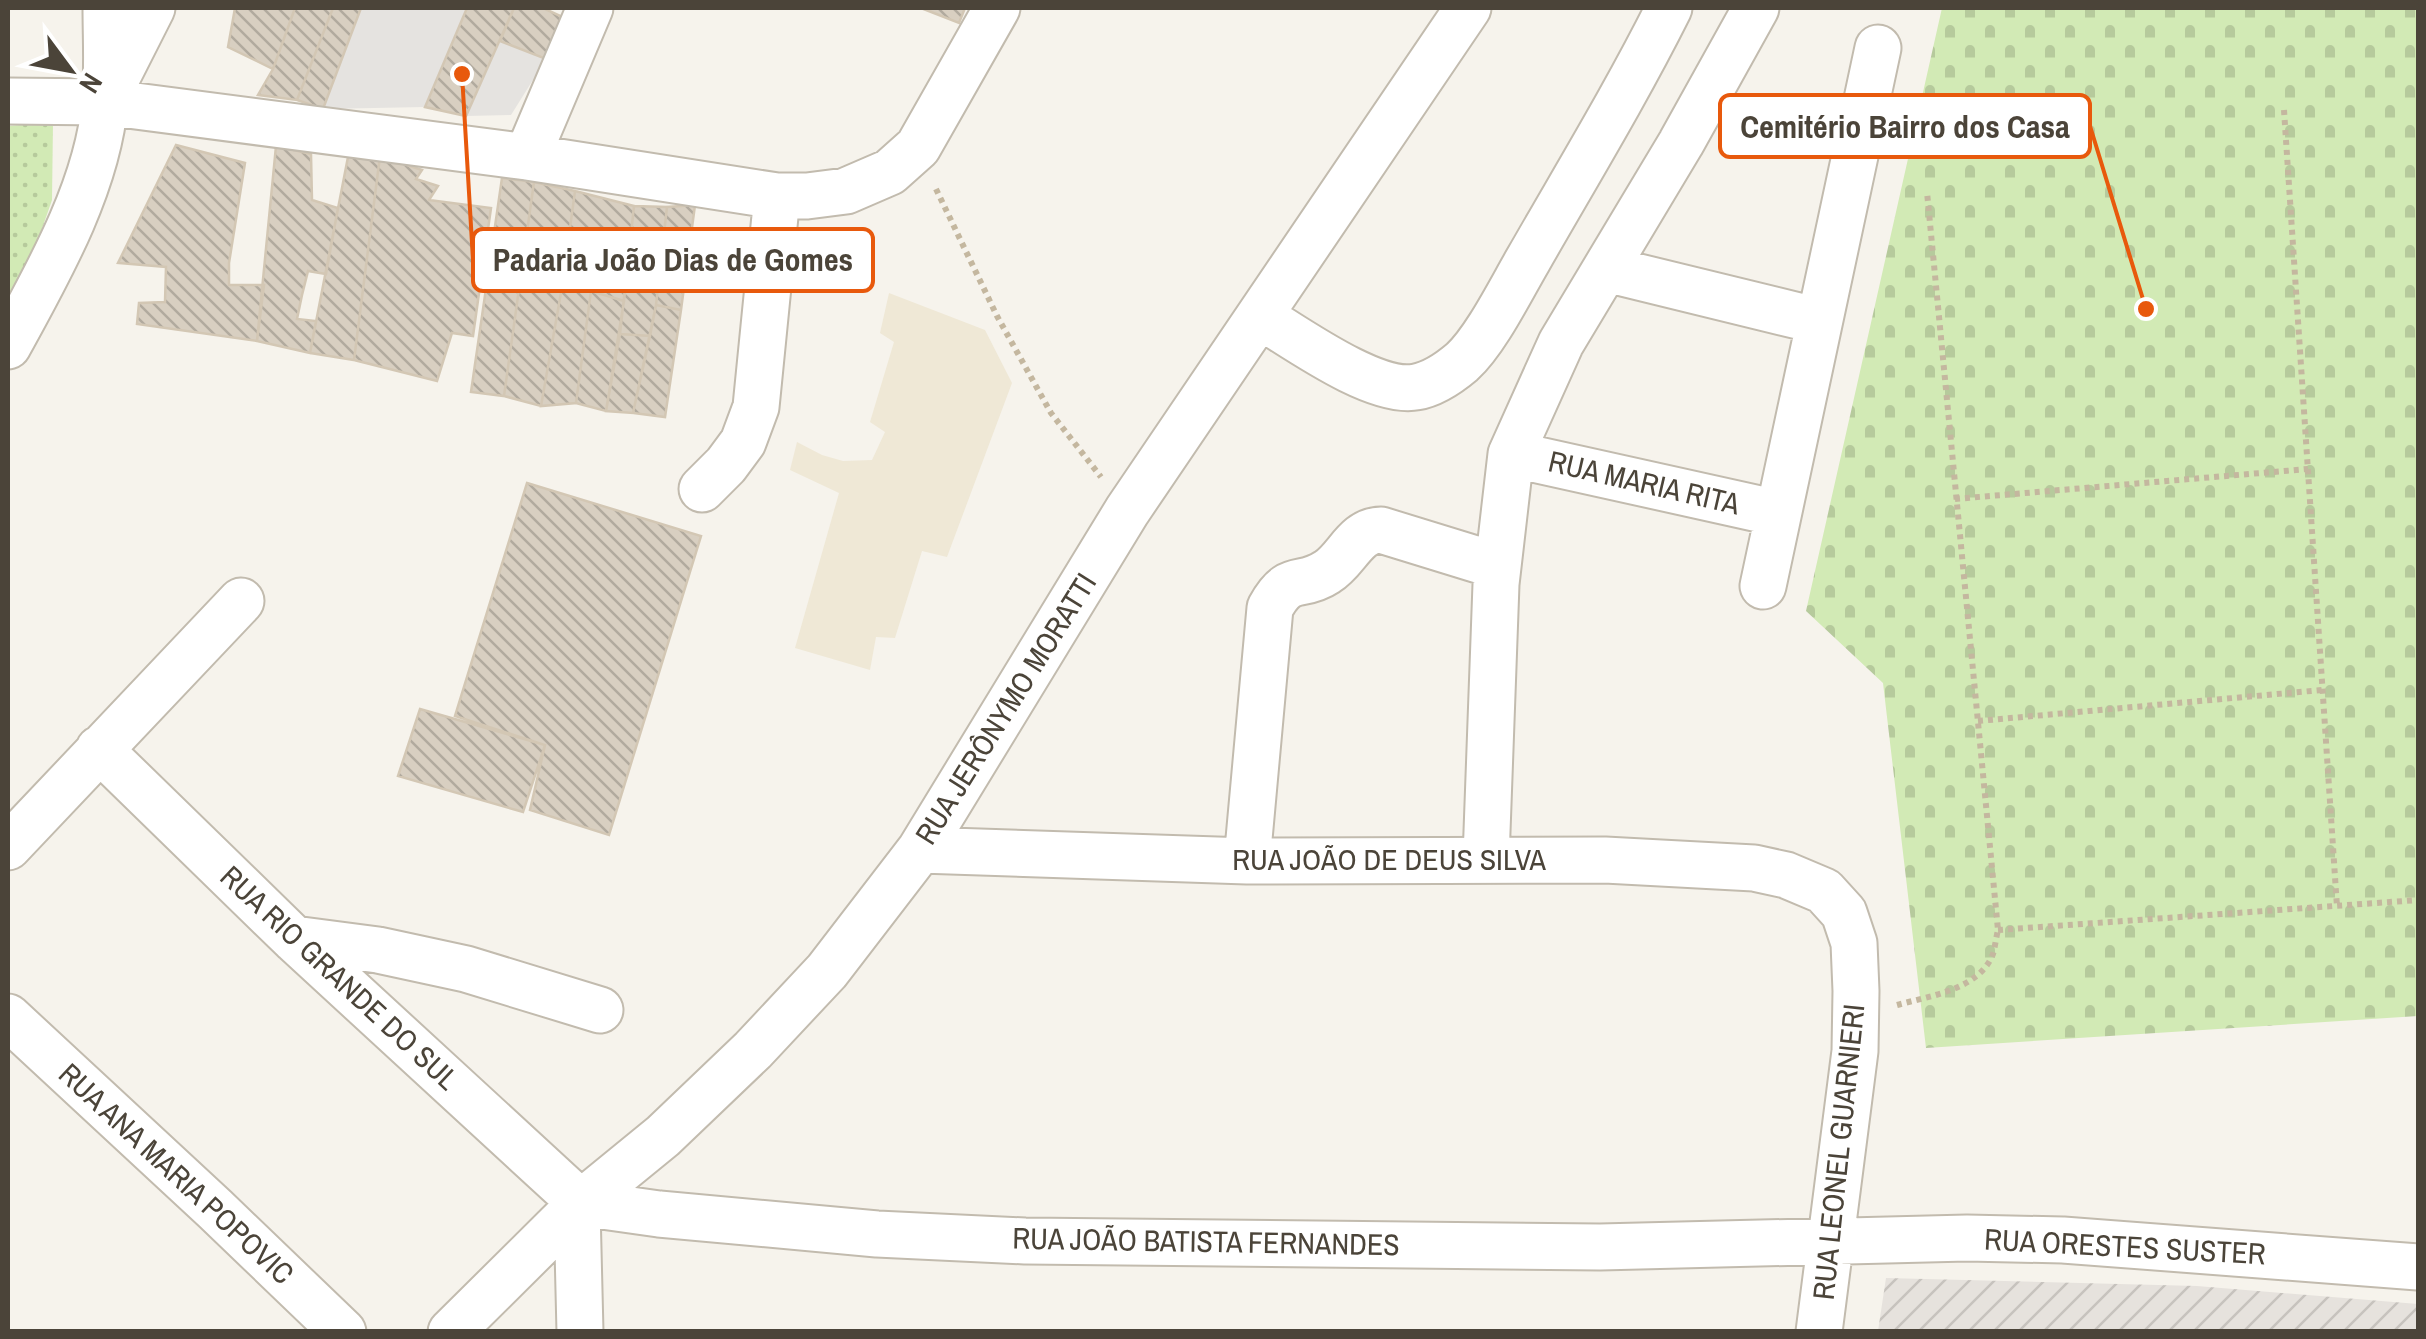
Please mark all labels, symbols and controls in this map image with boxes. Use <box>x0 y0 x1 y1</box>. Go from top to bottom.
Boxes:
north arrow <box>20 20 120 120</box>
text: N <box>71 66 112 100</box>
callout: Cemitério Bairro dos Casa <box>1720 95 2090 157</box>
text: Cemitério Bairro dos Casa <box>1740 105 2070 148</box>
callout: Padaria João Dias de Gomes <box>473 229 873 291</box>
text: Padaria João Dias de Gomes <box>493 238 853 281</box>
street label: RUA MARIA RITA <box>1545 441 1744 524</box>
street label: RUA JERÔNYMO MORATTI <box>905 565 1105 852</box>
street label: RUA JOÃO DE DEUS SILVA <box>1232 839 1546 879</box>
street label: RUA RIO GRANDE DO SUL <box>212 856 468 1098</box>
street label: RUA LEONEL GUARNIERI <box>1803 1002 1873 1302</box>
street label: RUA ANA MARIA POPOVIC <box>51 1054 303 1293</box>
street label: RUA JOÃO BATISTA FERNANDES <box>1012 1218 1400 1264</box>
street label: RUA ORESTES SUSTER <box>1983 1219 2267 1273</box>

